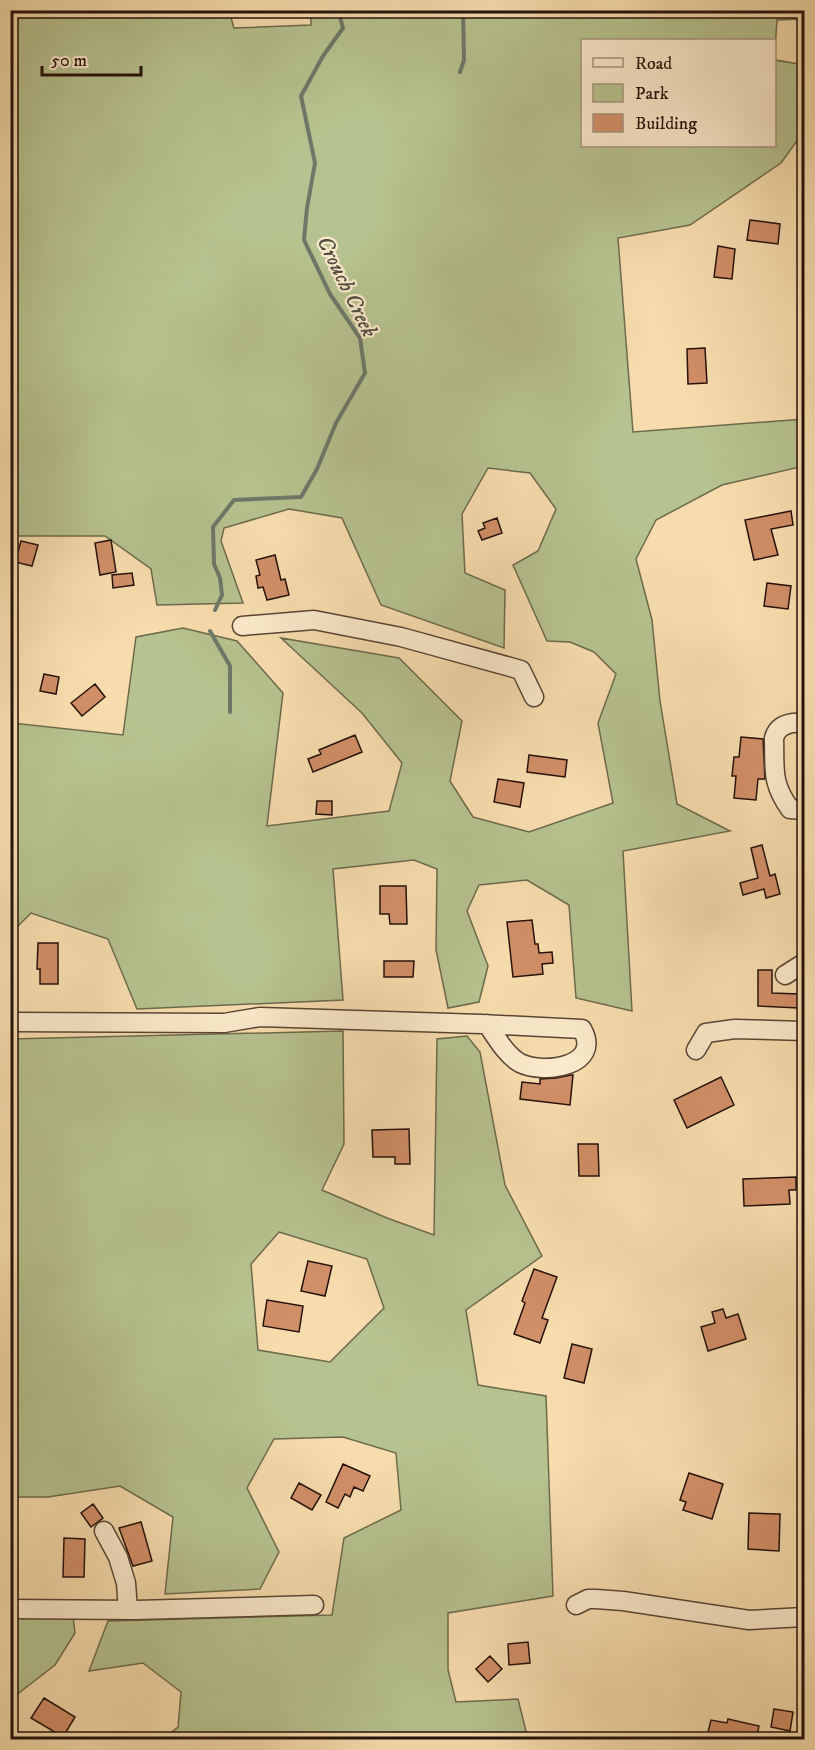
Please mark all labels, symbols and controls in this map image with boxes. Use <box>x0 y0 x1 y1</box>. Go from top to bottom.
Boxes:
scale bar <box>42 39 141 77</box>
legend <box>581 39 776 147</box>
text: 50 m <box>51 50 87 72</box>
text: Road <box>635 53 672 75</box>
text: Park <box>635 83 669 105</box>
text: Building <box>635 113 697 135</box>
water label: Crouch Creek <box>310 231 383 343</box>

